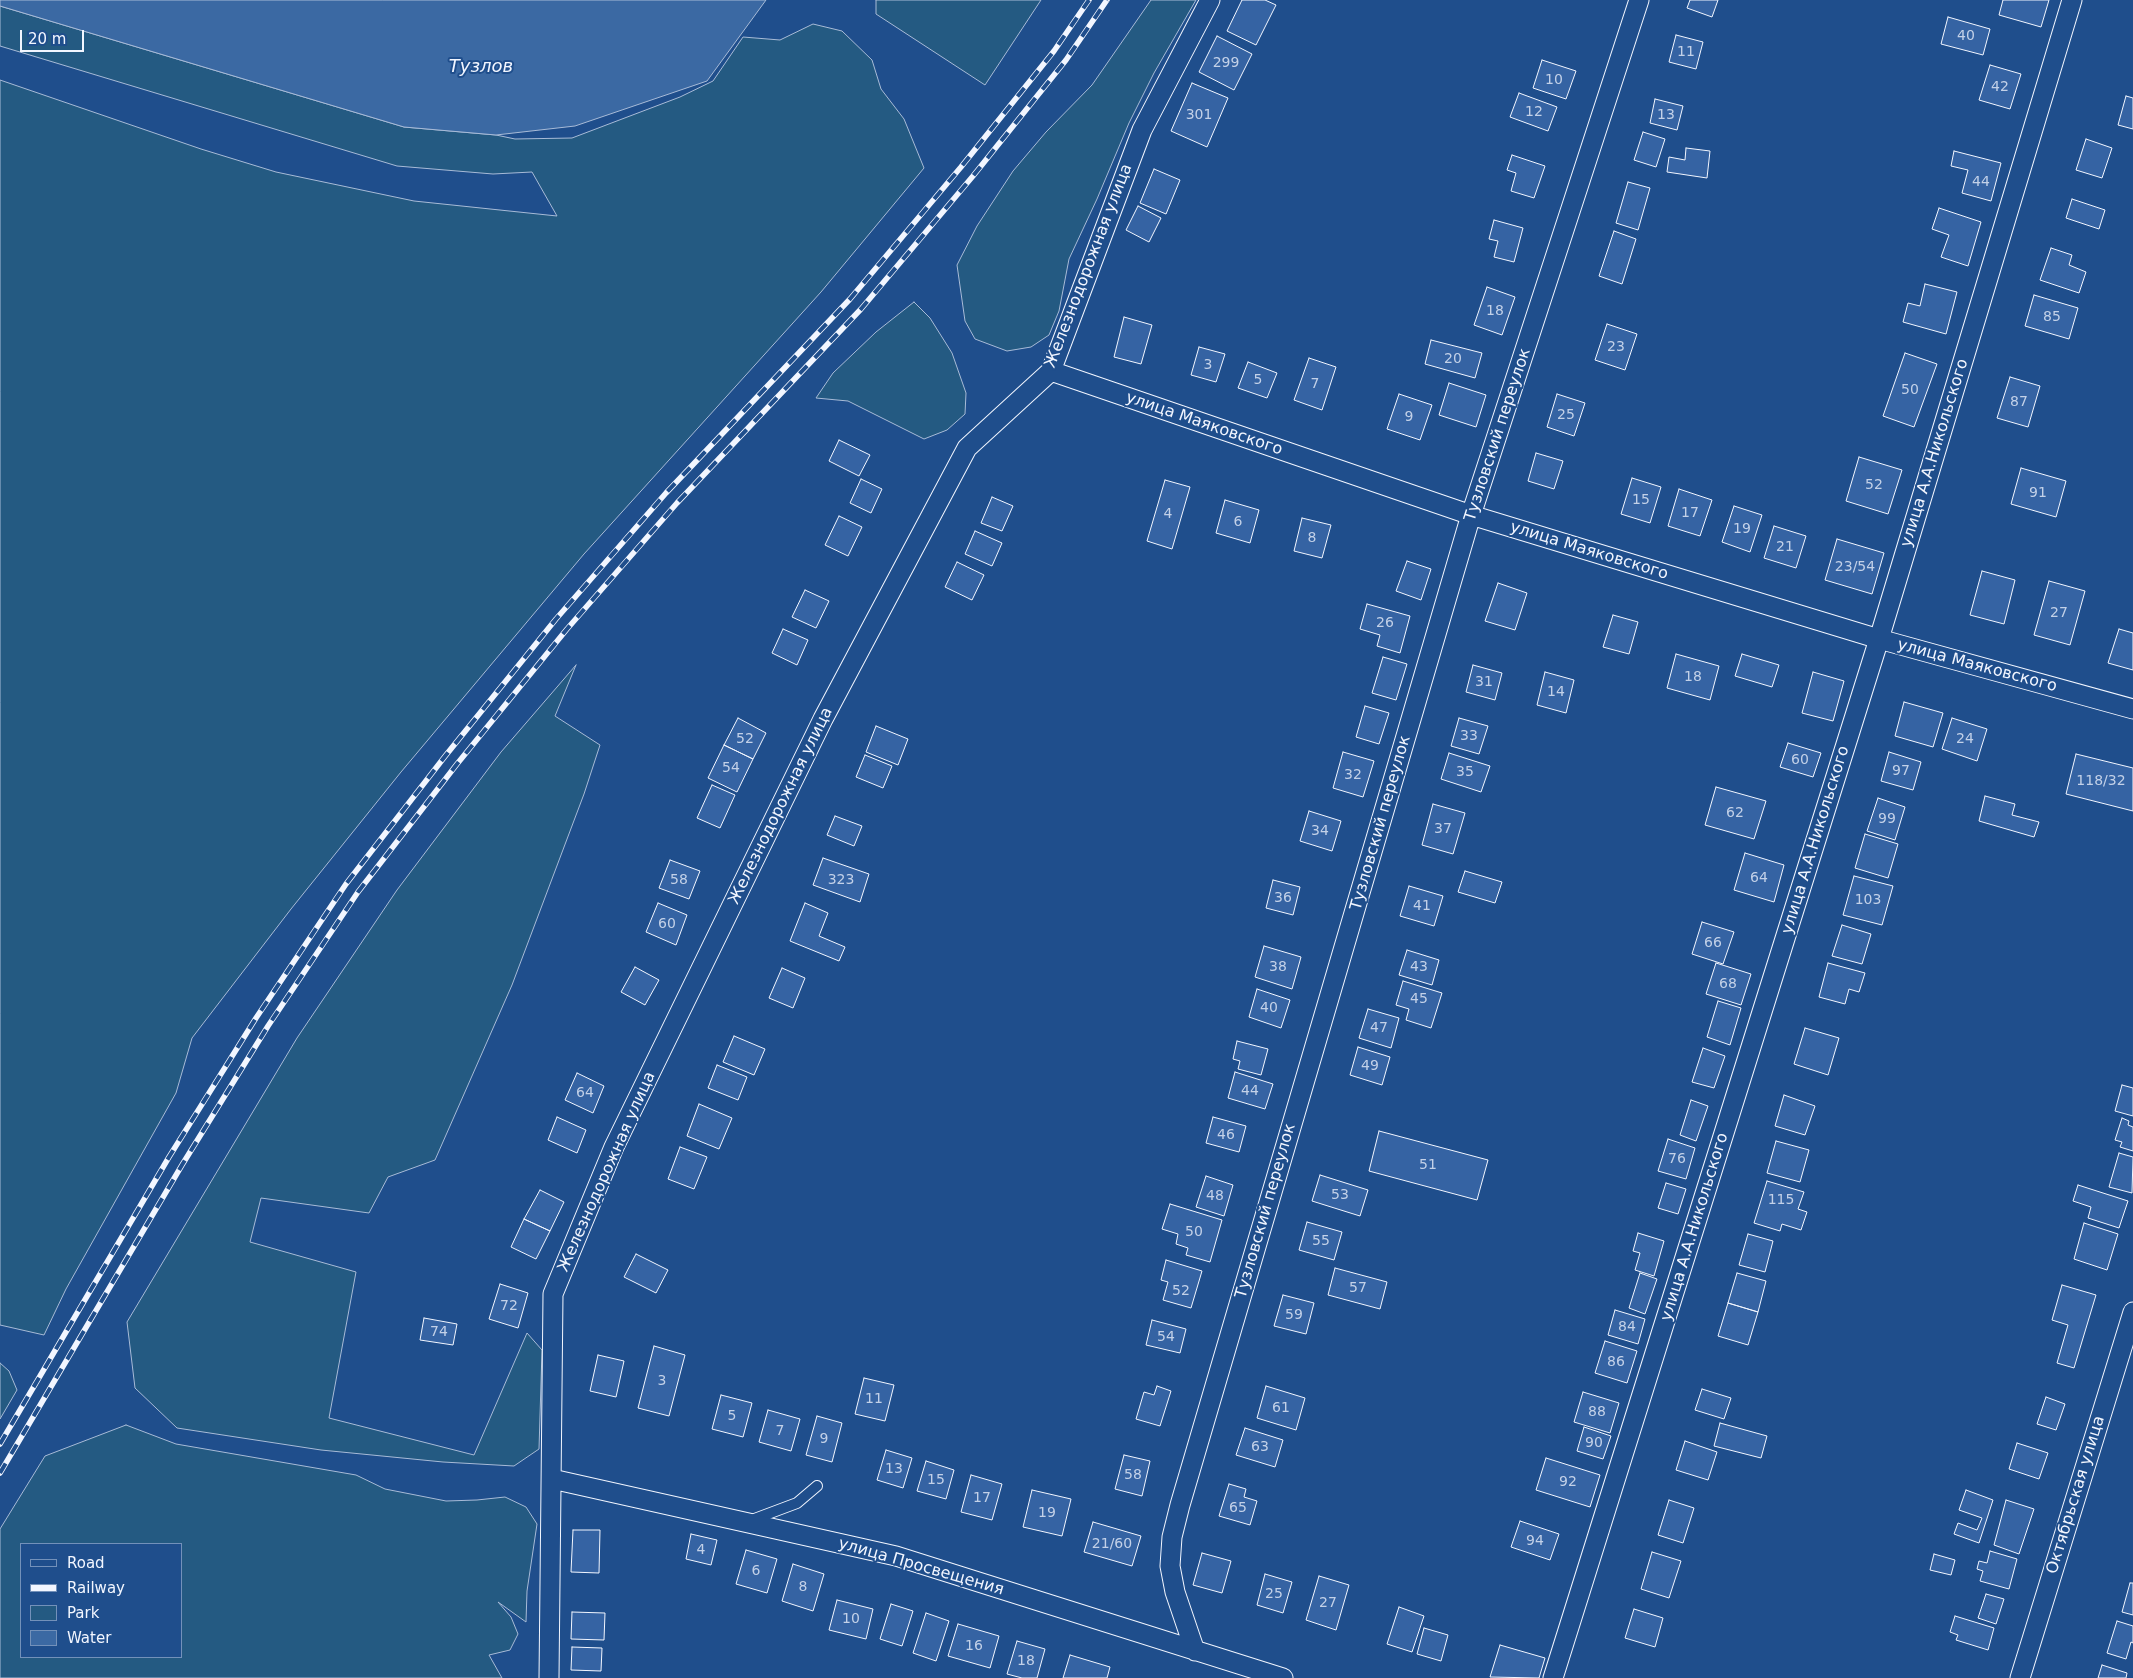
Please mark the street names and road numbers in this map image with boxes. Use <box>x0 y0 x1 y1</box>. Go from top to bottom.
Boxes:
street label: Железнодорожная улица <box>1041 161 1137 371</box>
street label: Тузловский переулок <box>1461 346 1535 524</box>
street label: улица А.А.Никольского <box>1897 357 1973 549</box>
street label: улица Маяковского <box>1123 388 1285 460</box>
street label: улица Маяковского <box>1508 518 1670 584</box>
street label: улица Маяковского <box>1895 635 2059 697</box>
street label: Железнодорожная улица <box>725 704 837 908</box>
street label: Тузловский переулок <box>1347 733 1415 913</box>
street label: улица А.А.Никольского <box>1778 744 1854 936</box>
street label: Железнодорожная улица <box>554 1069 660 1275</box>
street label: Тузловский переулок <box>1232 1121 1300 1301</box>
street label: улица А.А.Никольского <box>1657 1131 1733 1323</box>
street label: Октябрьская улица <box>2043 1414 2109 1576</box>
street label: улица Просвещения <box>836 1534 1006 1600</box>

